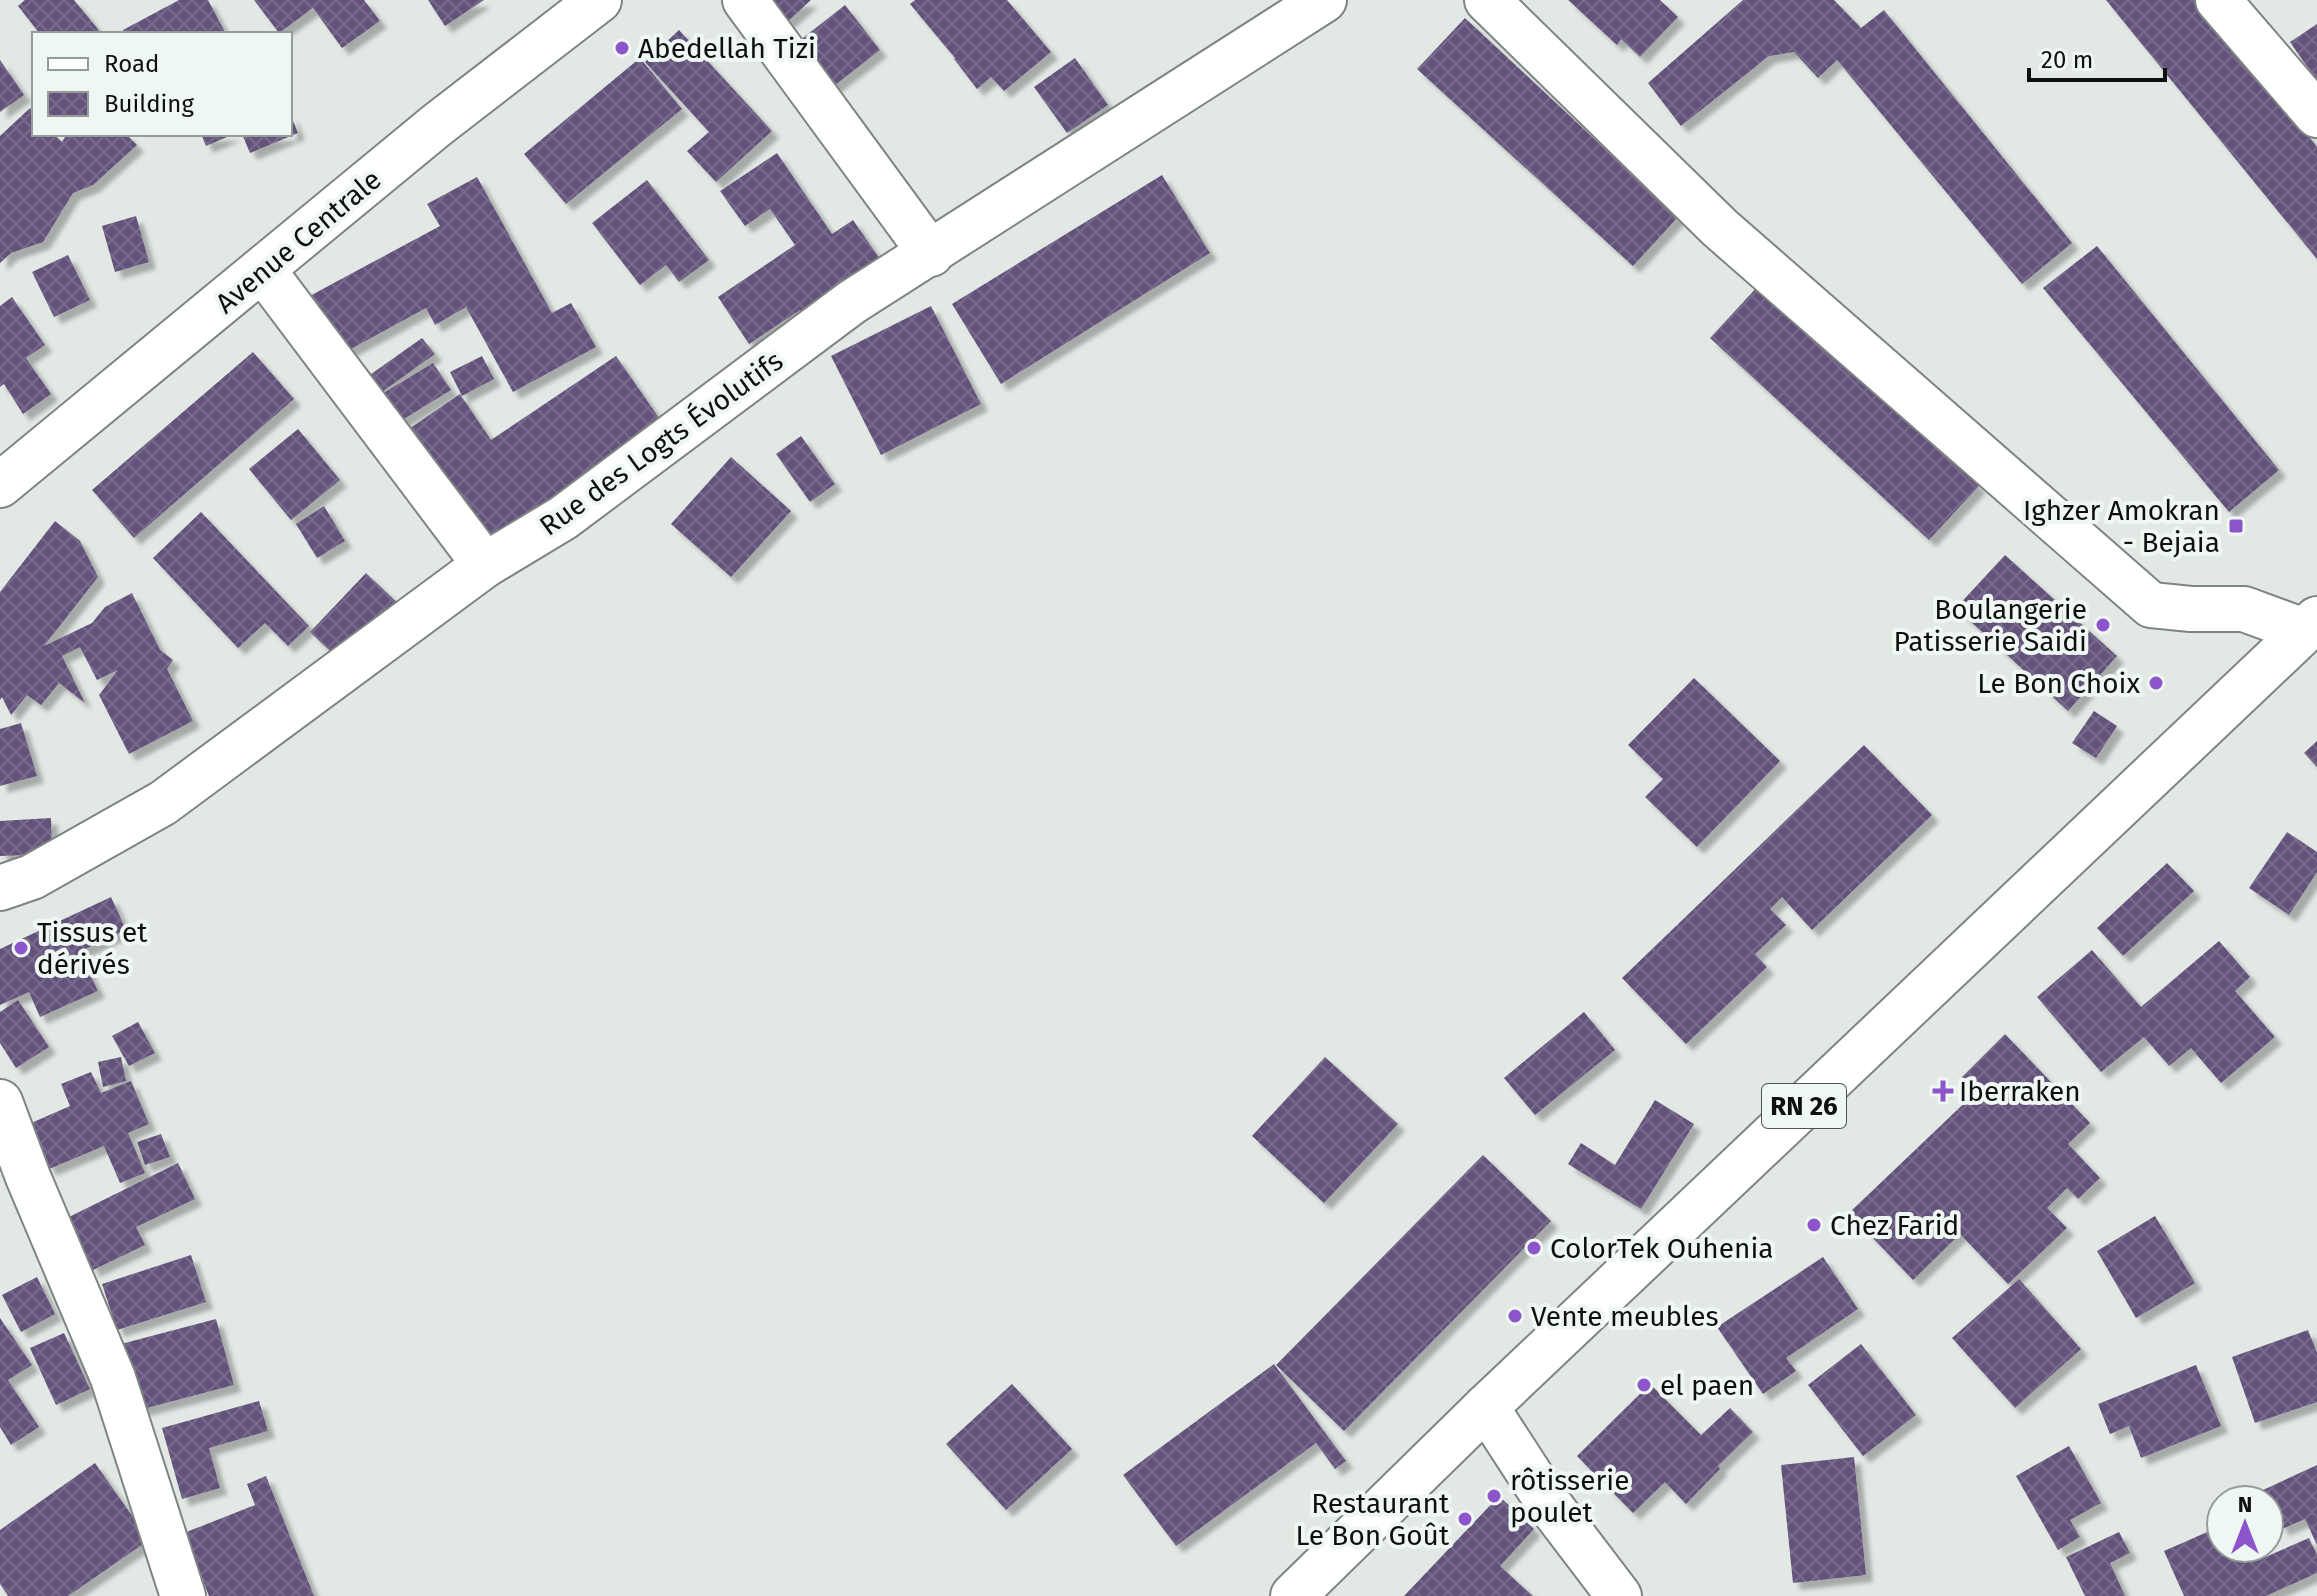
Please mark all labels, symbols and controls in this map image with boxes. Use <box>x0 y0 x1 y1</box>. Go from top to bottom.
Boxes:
legend <box>32 32 292 136</box>
place label: Abedellah Tizi <box>638 32 816 65</box>
scale bar <box>2029 32 2165 82</box>
marker: Abedellah Tizi <box>613 39 631 57</box>
text: 20 m <box>2041 46 2093 74</box>
text: Road <box>104 50 159 78</box>
text: Building <box>104 90 194 118</box>
street label: Avenue Centrale <box>209 163 388 320</box>
street label: Rue des Logts Évolutifs <box>533 344 789 543</box>
place label: Ighzer Amokran - Bejaia <box>2023 494 2220 559</box>
marker: Ighzer Amokran - Bejaia <box>2227 517 2245 535</box>
place label: Boulangerie Patisserie Saidi <box>1893 593 2087 658</box>
marker: Boulangerie Patisserie Saidi <box>2094 616 2112 634</box>
place label: Le Bon Choix <box>1977 667 2140 700</box>
marker: Le Bon Choix <box>2147 674 2165 692</box>
place label: Tissus et dérivés <box>37 916 148 981</box>
marker: Tissus et dérivés <box>12 939 30 957</box>
place label: Iberraken <box>1959 1075 2081 1108</box>
marker: Iberraken <box>1934 1082 1952 1100</box>
road number: RN 26 <box>1762 1084 1846 1128</box>
place label: Chez Farid <box>1830 1209 1959 1242</box>
marker: Chez Farid <box>1805 1216 1823 1234</box>
place label: ColorTek Ouhenia <box>1550 1232 1774 1265</box>
marker: ColorTek Ouhenia <box>1525 1239 1543 1257</box>
place label: Vente meubles <box>1531 1300 1719 1333</box>
marker: Vente meubles <box>1506 1307 1524 1325</box>
place label: el paen <box>1660 1369 1754 1402</box>
marker: el paen <box>1635 1376 1653 1394</box>
place label: rôtisserie poulet <box>1510 1464 1629 1529</box>
north arrow <box>2205 1484 2285 1564</box>
place label: Restaurant Le Bon Goût <box>1295 1487 1450 1552</box>
marker: rôtisserie poulet <box>1485 1487 1503 1505</box>
text: N <box>2238 1491 2252 1518</box>
marker: Restaurant Le Bon Goût <box>1456 1510 1474 1528</box>

